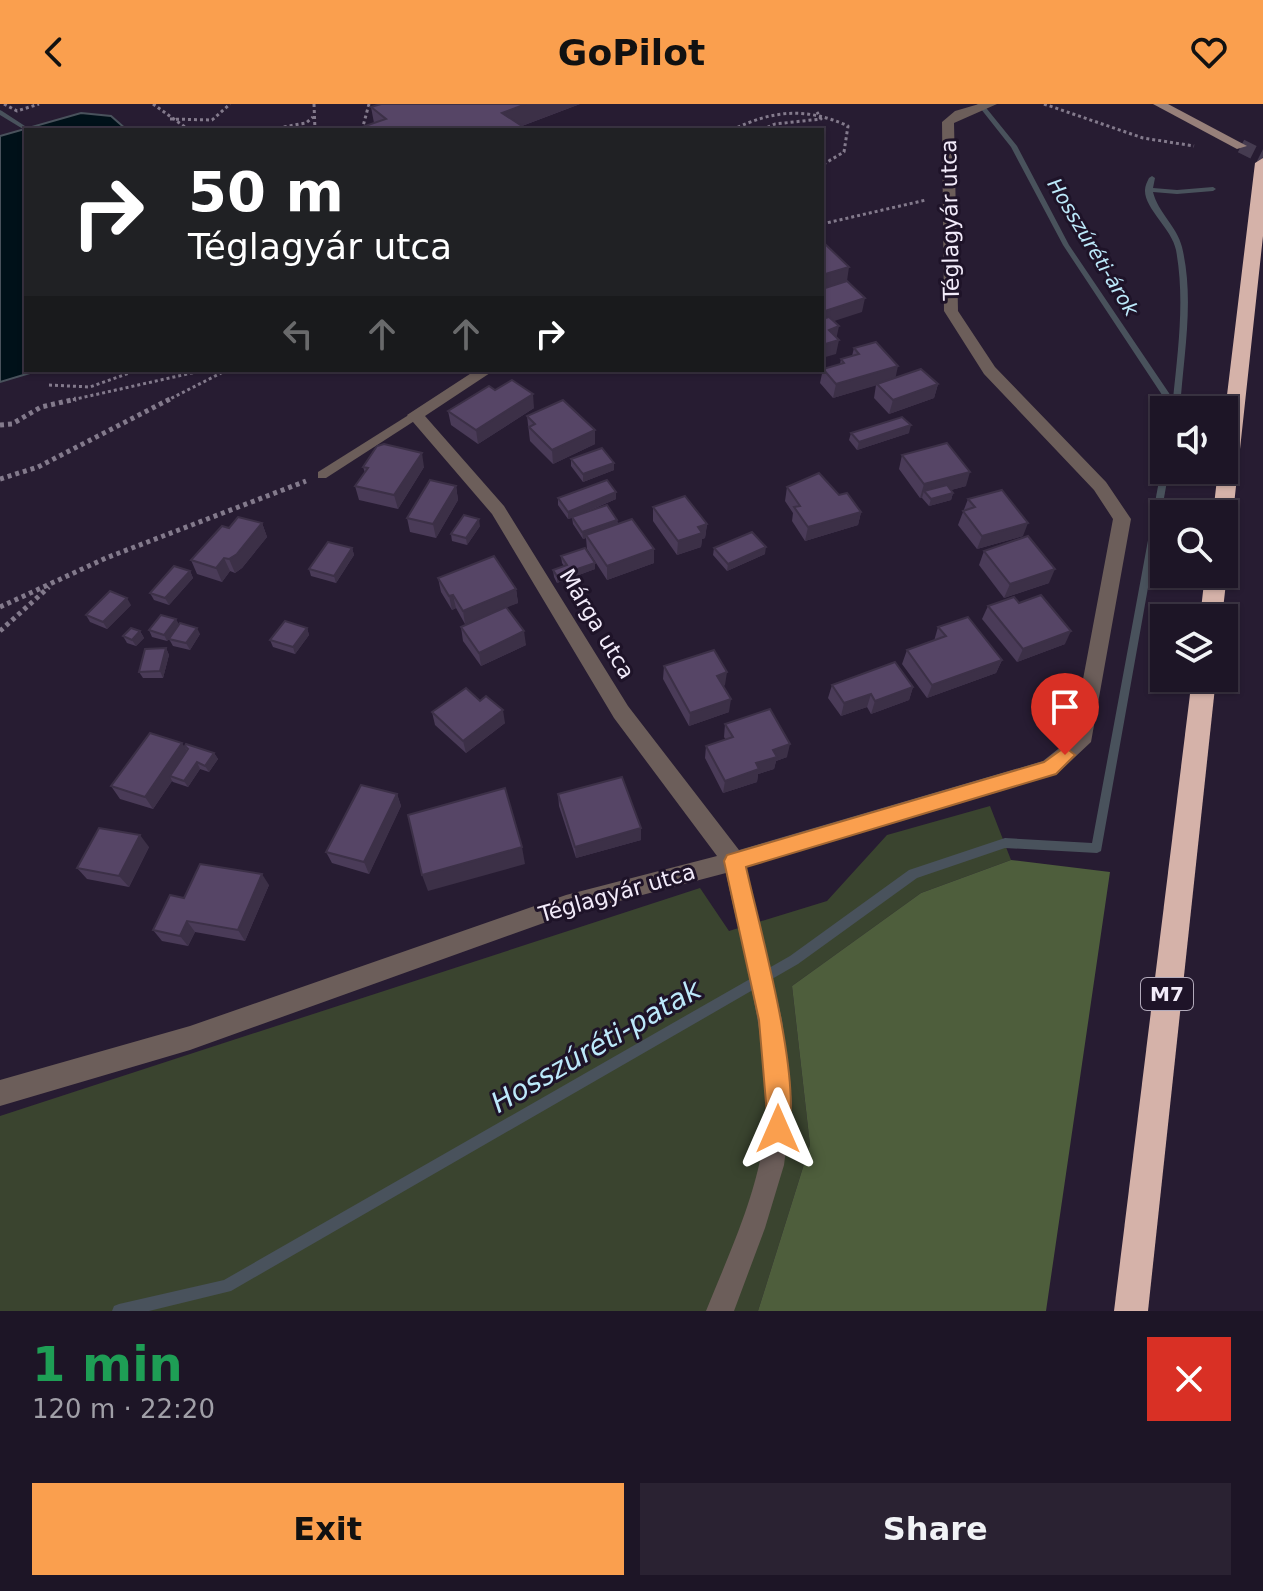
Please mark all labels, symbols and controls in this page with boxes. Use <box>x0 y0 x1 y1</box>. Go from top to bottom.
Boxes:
icon: back <box>32 30 76 74</box>
icon: heart <box>1187 30 1231 74</box>
text: GoPilot <box>558 32 705 73</box>
street label: Téglagyár utca <box>936 139 964 302</box>
text: 50 m <box>188 159 344 224</box>
icon: right <box>56 160 160 264</box>
water label: Hosszúréti-árok <box>1042 174 1144 322</box>
text: Téglagyár utca <box>188 226 452 267</box>
icon: left <box>276 312 320 356</box>
icon: ahead <box>360 312 404 356</box>
icon: ahead <box>444 312 488 356</box>
icon: right <box>528 312 572 356</box>
map controls <box>1150 396 1238 692</box>
button: sound <box>1150 396 1238 484</box>
button: search <box>1150 500 1238 588</box>
street label: Márga utca <box>554 565 640 683</box>
button: layers <box>1150 604 1238 692</box>
pin <box>1031 673 1099 755</box>
icon: arrive <box>1043 685 1087 729</box>
street label: Téglagyár utca <box>535 859 698 928</box>
water label: Hosszúréti-patak <box>485 972 708 1119</box>
road number: M7 <box>1141 978 1193 1010</box>
position arrow <box>736 1087 820 1171</box>
text: 1 min <box>32 1336 183 1392</box>
button: close <box>1147 1337 1231 1421</box>
text: 120 m · 22:20 <box>32 1394 215 1424</box>
button: Exit <box>32 1483 624 1575</box>
button: Share <box>640 1483 1231 1575</box>

